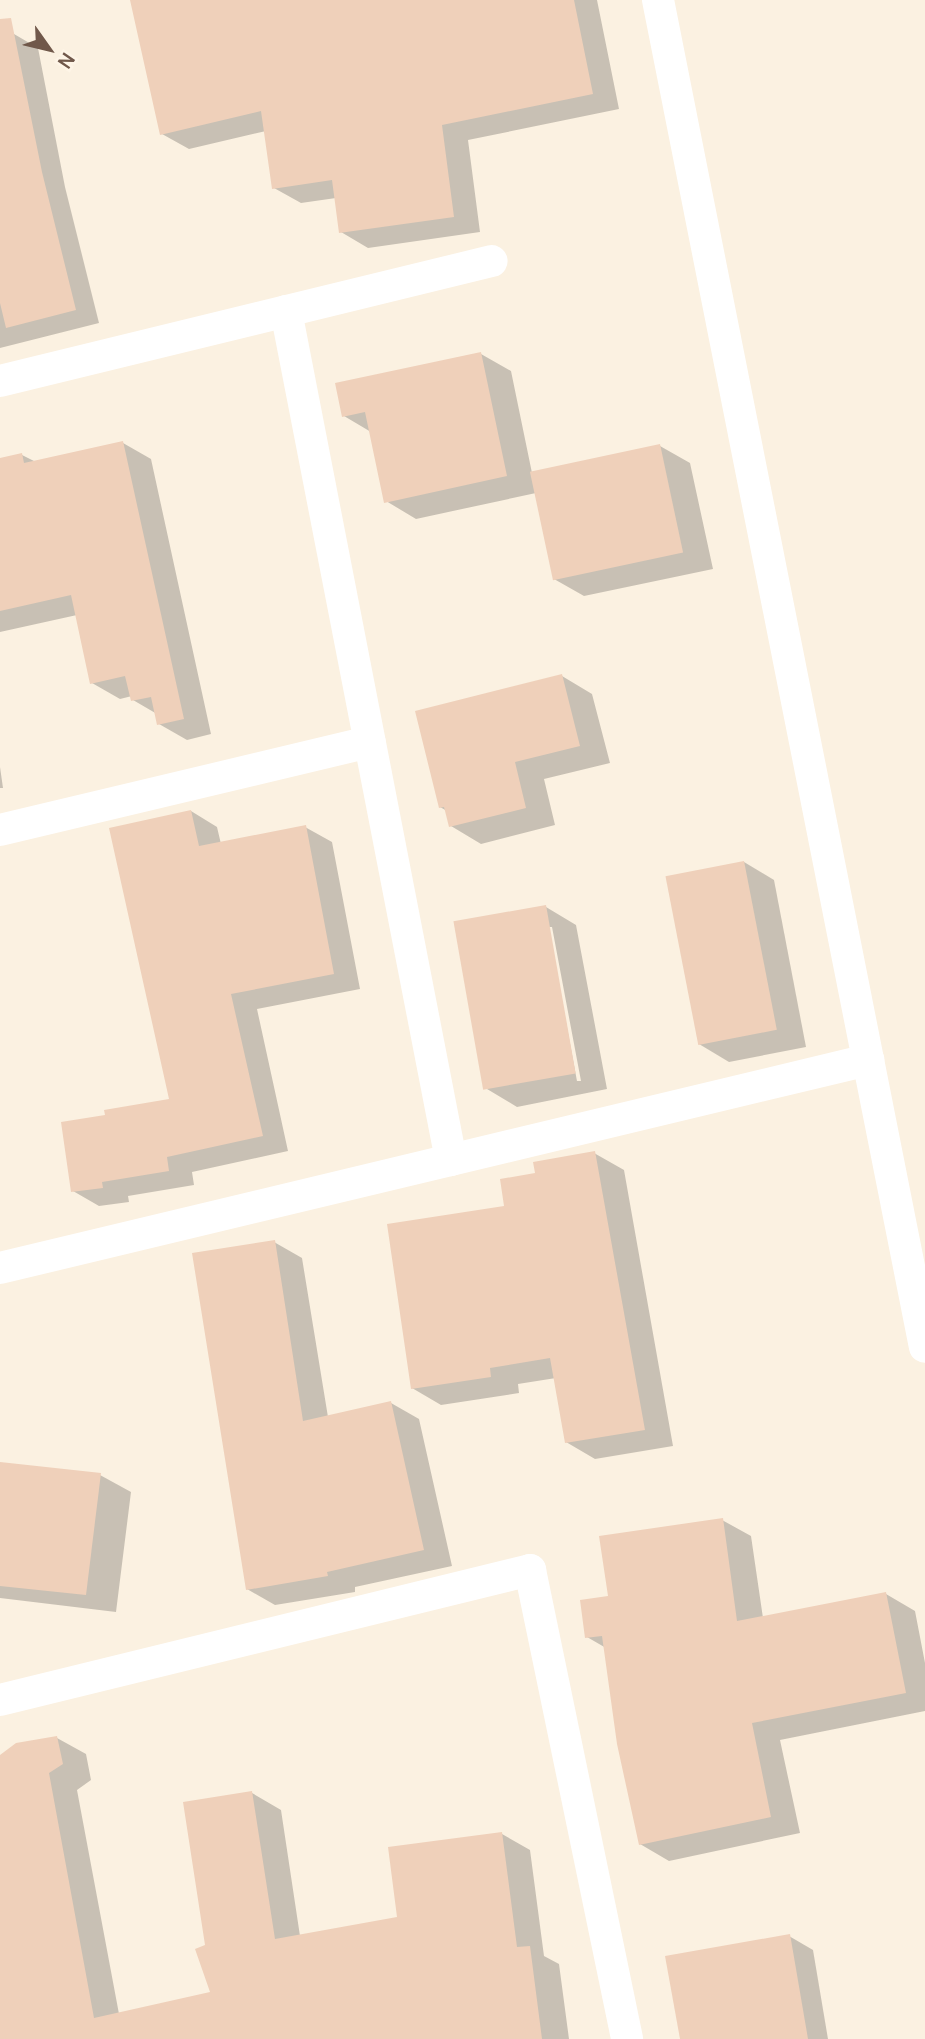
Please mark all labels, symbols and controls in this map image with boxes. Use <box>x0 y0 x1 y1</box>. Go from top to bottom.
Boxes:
north arrow <box>14 14 84 84</box>
text: N <box>52 48 81 74</box>

